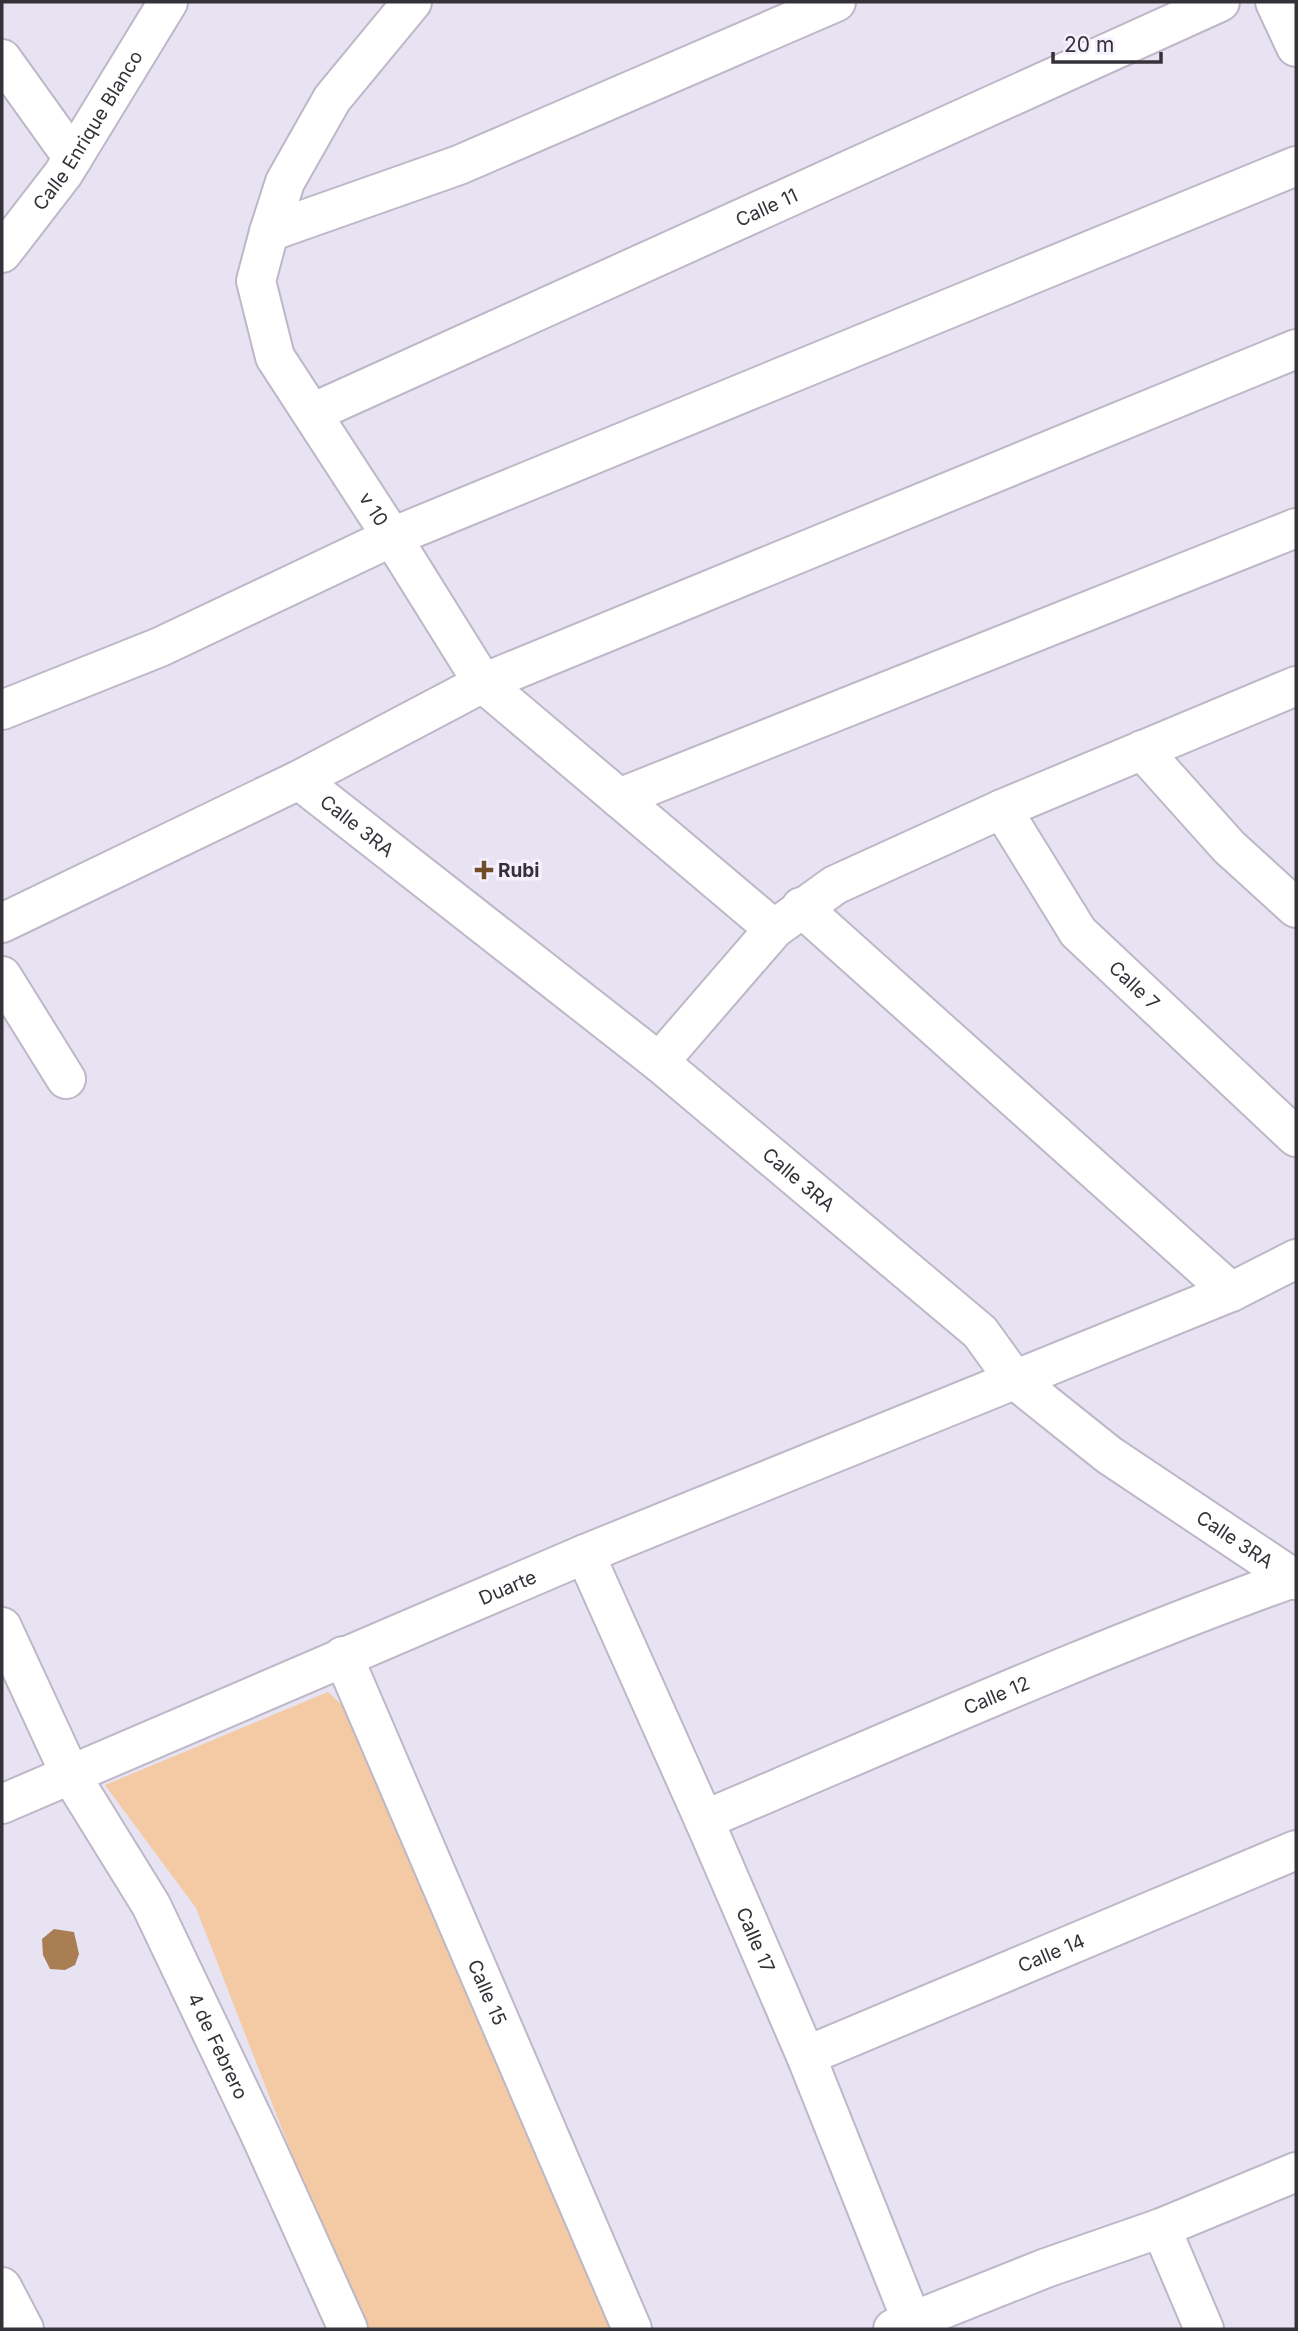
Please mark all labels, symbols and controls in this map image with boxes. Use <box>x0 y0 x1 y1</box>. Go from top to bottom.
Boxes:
scale bar <box>1053 21 1162 65</box>
text: 20 m <box>1064 32 1114 57</box>
street label: Calle Enrique Blanco <box>28 46 147 215</box>
street label: Calle 11 <box>732 183 801 231</box>
street label: v 10 <box>354 488 393 530</box>
street label: Calle 3RA <box>316 790 399 862</box>
place label: Rubi <box>498 859 539 882</box>
marker: Rubi <box>476 862 492 878</box>
street label: Calle 7 <box>1104 956 1164 1014</box>
street label: Calle 3RA <box>758 1143 840 1216</box>
street label: Calle 3RA <box>1192 1505 1278 1573</box>
street label: Duarte <box>475 1565 540 1610</box>
street label: Calle 12 <box>960 1671 1033 1719</box>
street label: Calle 17 <box>732 1904 780 1976</box>
street label: Calle 14 <box>1014 1929 1088 1977</box>
street label: Calle 15 <box>463 1956 512 2029</box>
street label: 4 de Febrero <box>183 1989 253 2103</box>

